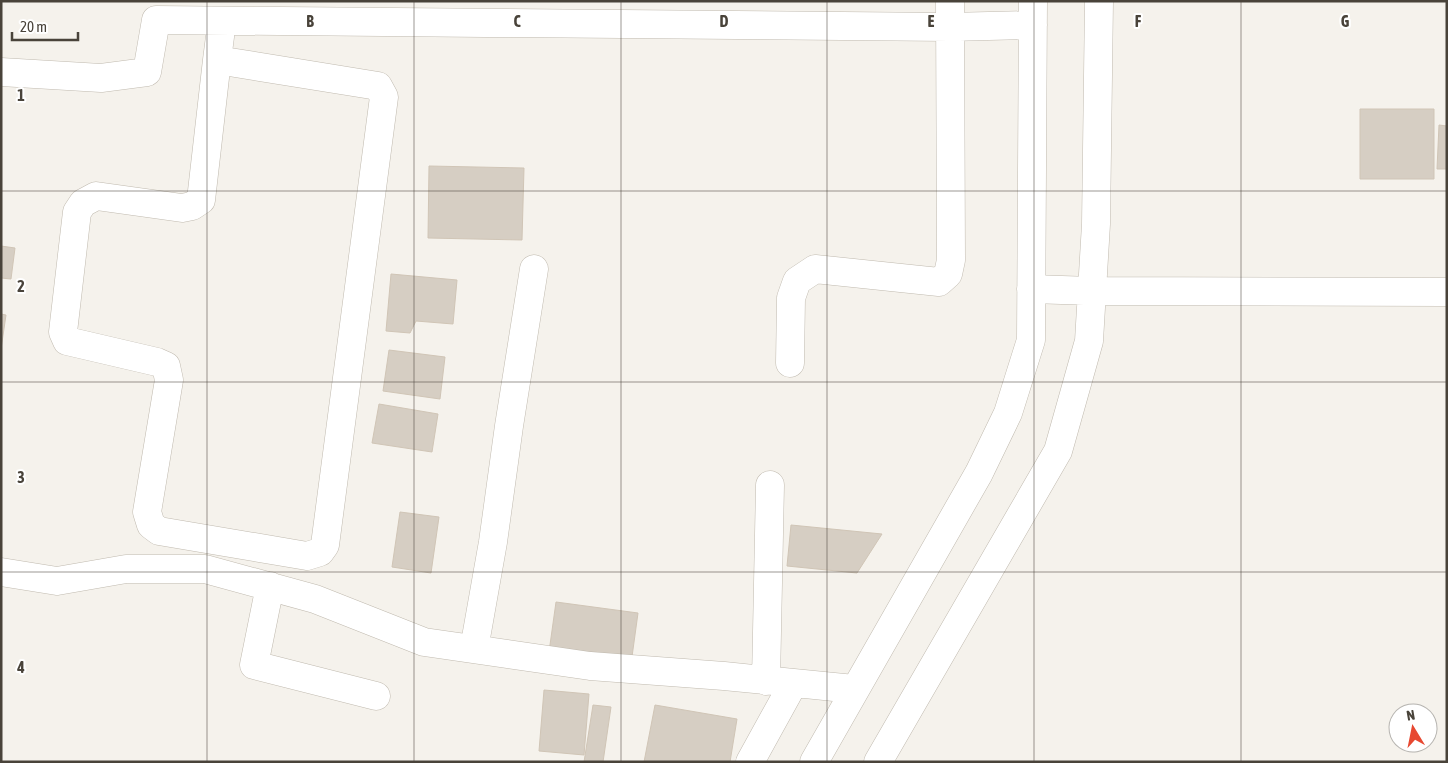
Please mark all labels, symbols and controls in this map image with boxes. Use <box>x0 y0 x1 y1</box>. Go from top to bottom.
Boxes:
scale bar <box>12 10 79 42</box>
text: B <box>306 12 314 30</box>
text: C <box>513 12 521 30</box>
text: D <box>720 12 729 30</box>
text: E <box>928 12 935 30</box>
text: F <box>1135 12 1142 30</box>
text: G <box>1341 12 1350 30</box>
text: 20 m <box>20 18 47 35</box>
text: 1 <box>17 86 25 104</box>
text: 2 <box>17 277 25 295</box>
text: 3 <box>17 468 25 486</box>
text: 4 <box>16 658 25 676</box>
north arrow <box>1388 703 1438 753</box>
text: N <box>1405 707 1416 724</box>

